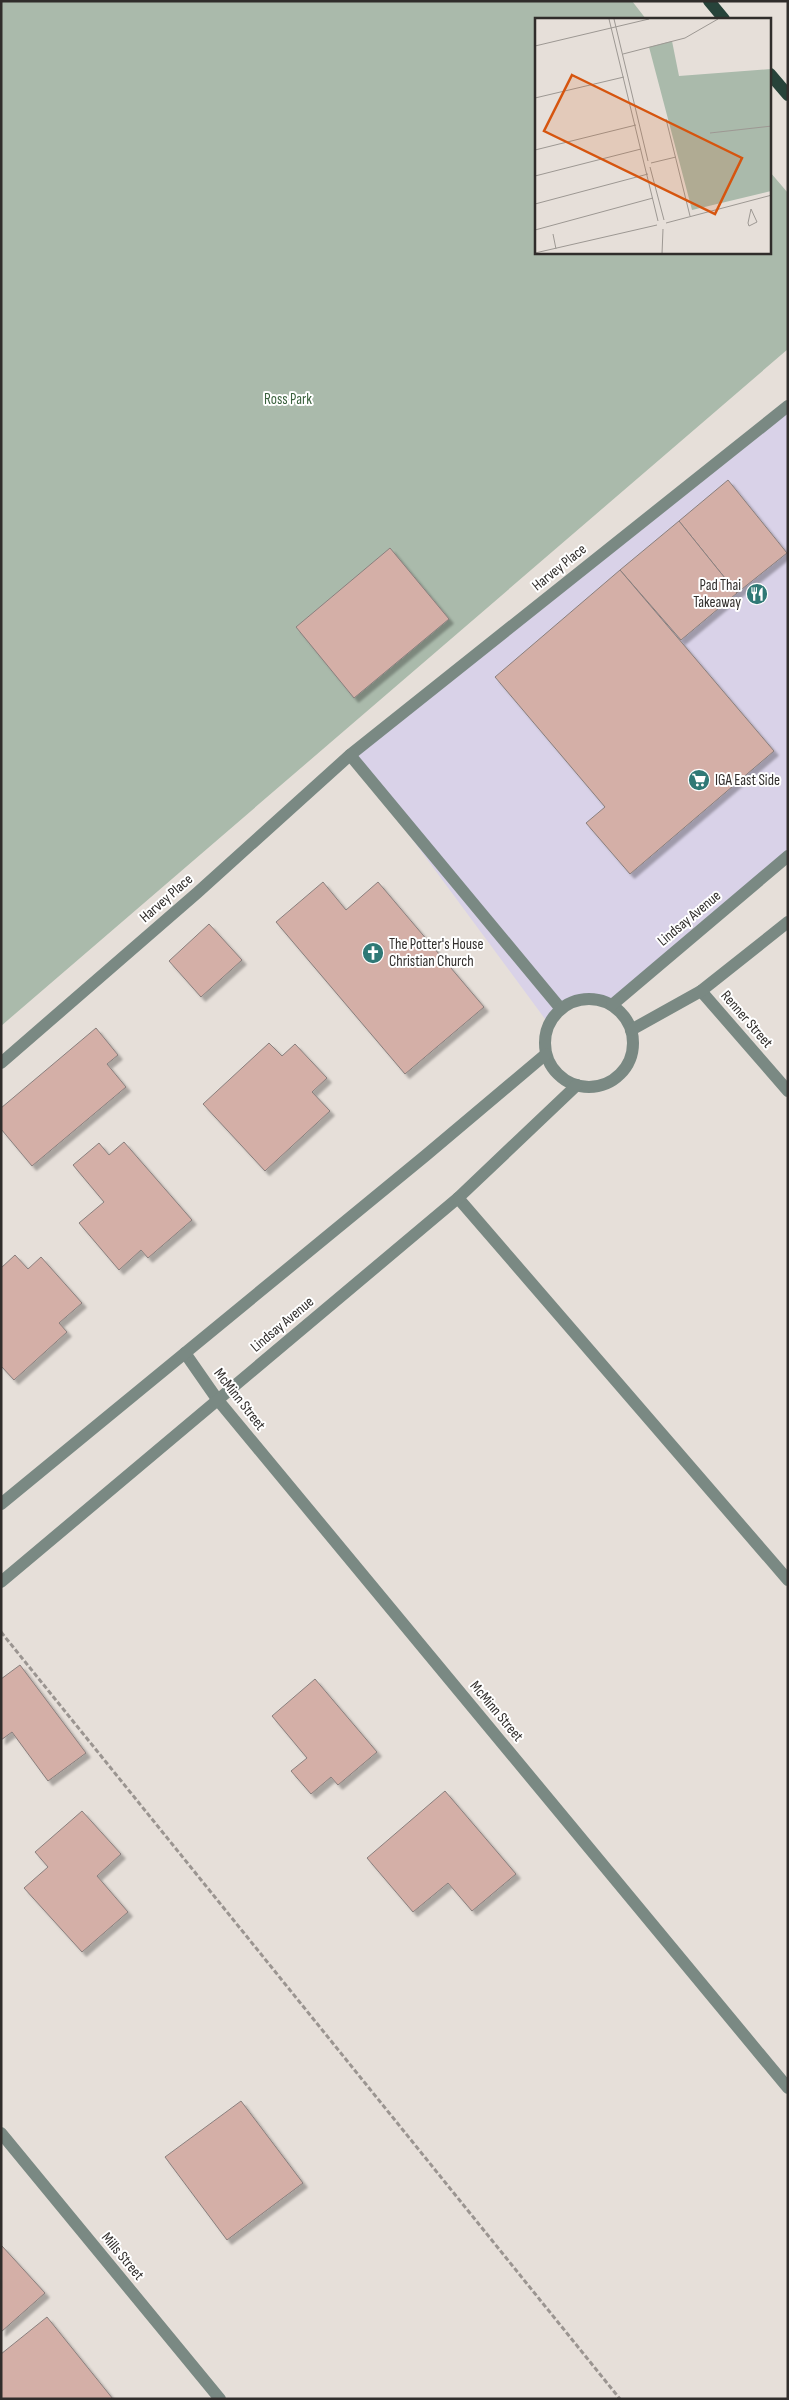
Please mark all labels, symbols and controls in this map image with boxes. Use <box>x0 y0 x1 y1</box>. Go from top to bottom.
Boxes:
inset map <box>535 18 772 254</box>
park label: Ross Park <box>264 390 312 409</box>
street label: Harvey Place <box>528 540 590 595</box>
place label: Pad Thai Takeaway <box>693 576 741 612</box>
restaurant icon: Pad Thai Takeaway <box>745 582 769 606</box>
supermarket icon: IGA East Side <box>687 768 711 792</box>
place label: IGA East Side <box>715 771 780 790</box>
street label: Harvey Place <box>136 870 197 927</box>
street label: Lindsay Avenue <box>654 886 725 950</box>
place label: The Potter's House Christian Church <box>389 935 483 971</box>
church icon: The Potter's House Christian Church <box>361 941 385 965</box>
street label: Renner Street <box>716 987 777 1052</box>
street label: Lindsay Avenue <box>247 1292 318 1356</box>
street label: McMinn Street <box>209 1364 270 1434</box>
street label: McMinn Street <box>466 1677 528 1746</box>
street label: Mills Street <box>97 2228 148 2284</box>

